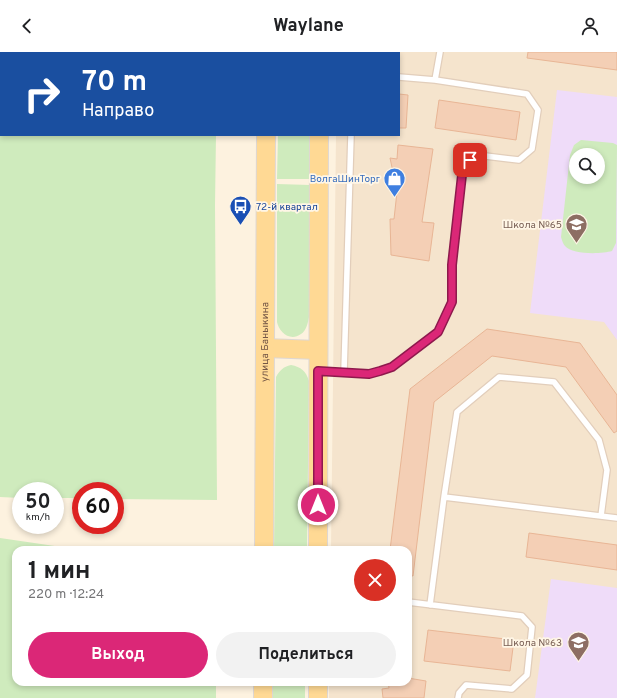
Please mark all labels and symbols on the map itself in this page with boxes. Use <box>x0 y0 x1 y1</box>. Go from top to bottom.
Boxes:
pin <box>453 143 487 177</box>
shop icon: ВолгаШинТорг <box>382 166 408 199</box>
place label: ВолгаШинТорг <box>310 173 380 186</box>
bus stop icon: 72-й квартал <box>228 194 254 227</box>
place label: 72-й квартал <box>256 201 318 214</box>
school or university icon: Школа №65 <box>564 212 590 245</box>
place label: Школа №65 <box>503 219 562 232</box>
street label: улица Баныкина <box>258 302 272 382</box>
speed limit sign: 60 <box>72 482 124 534</box>
position arrow <box>297 484 339 526</box>
school or university icon: Школа №63 <box>565 630 591 663</box>
place label: Школа №63 <box>503 637 562 650</box>

